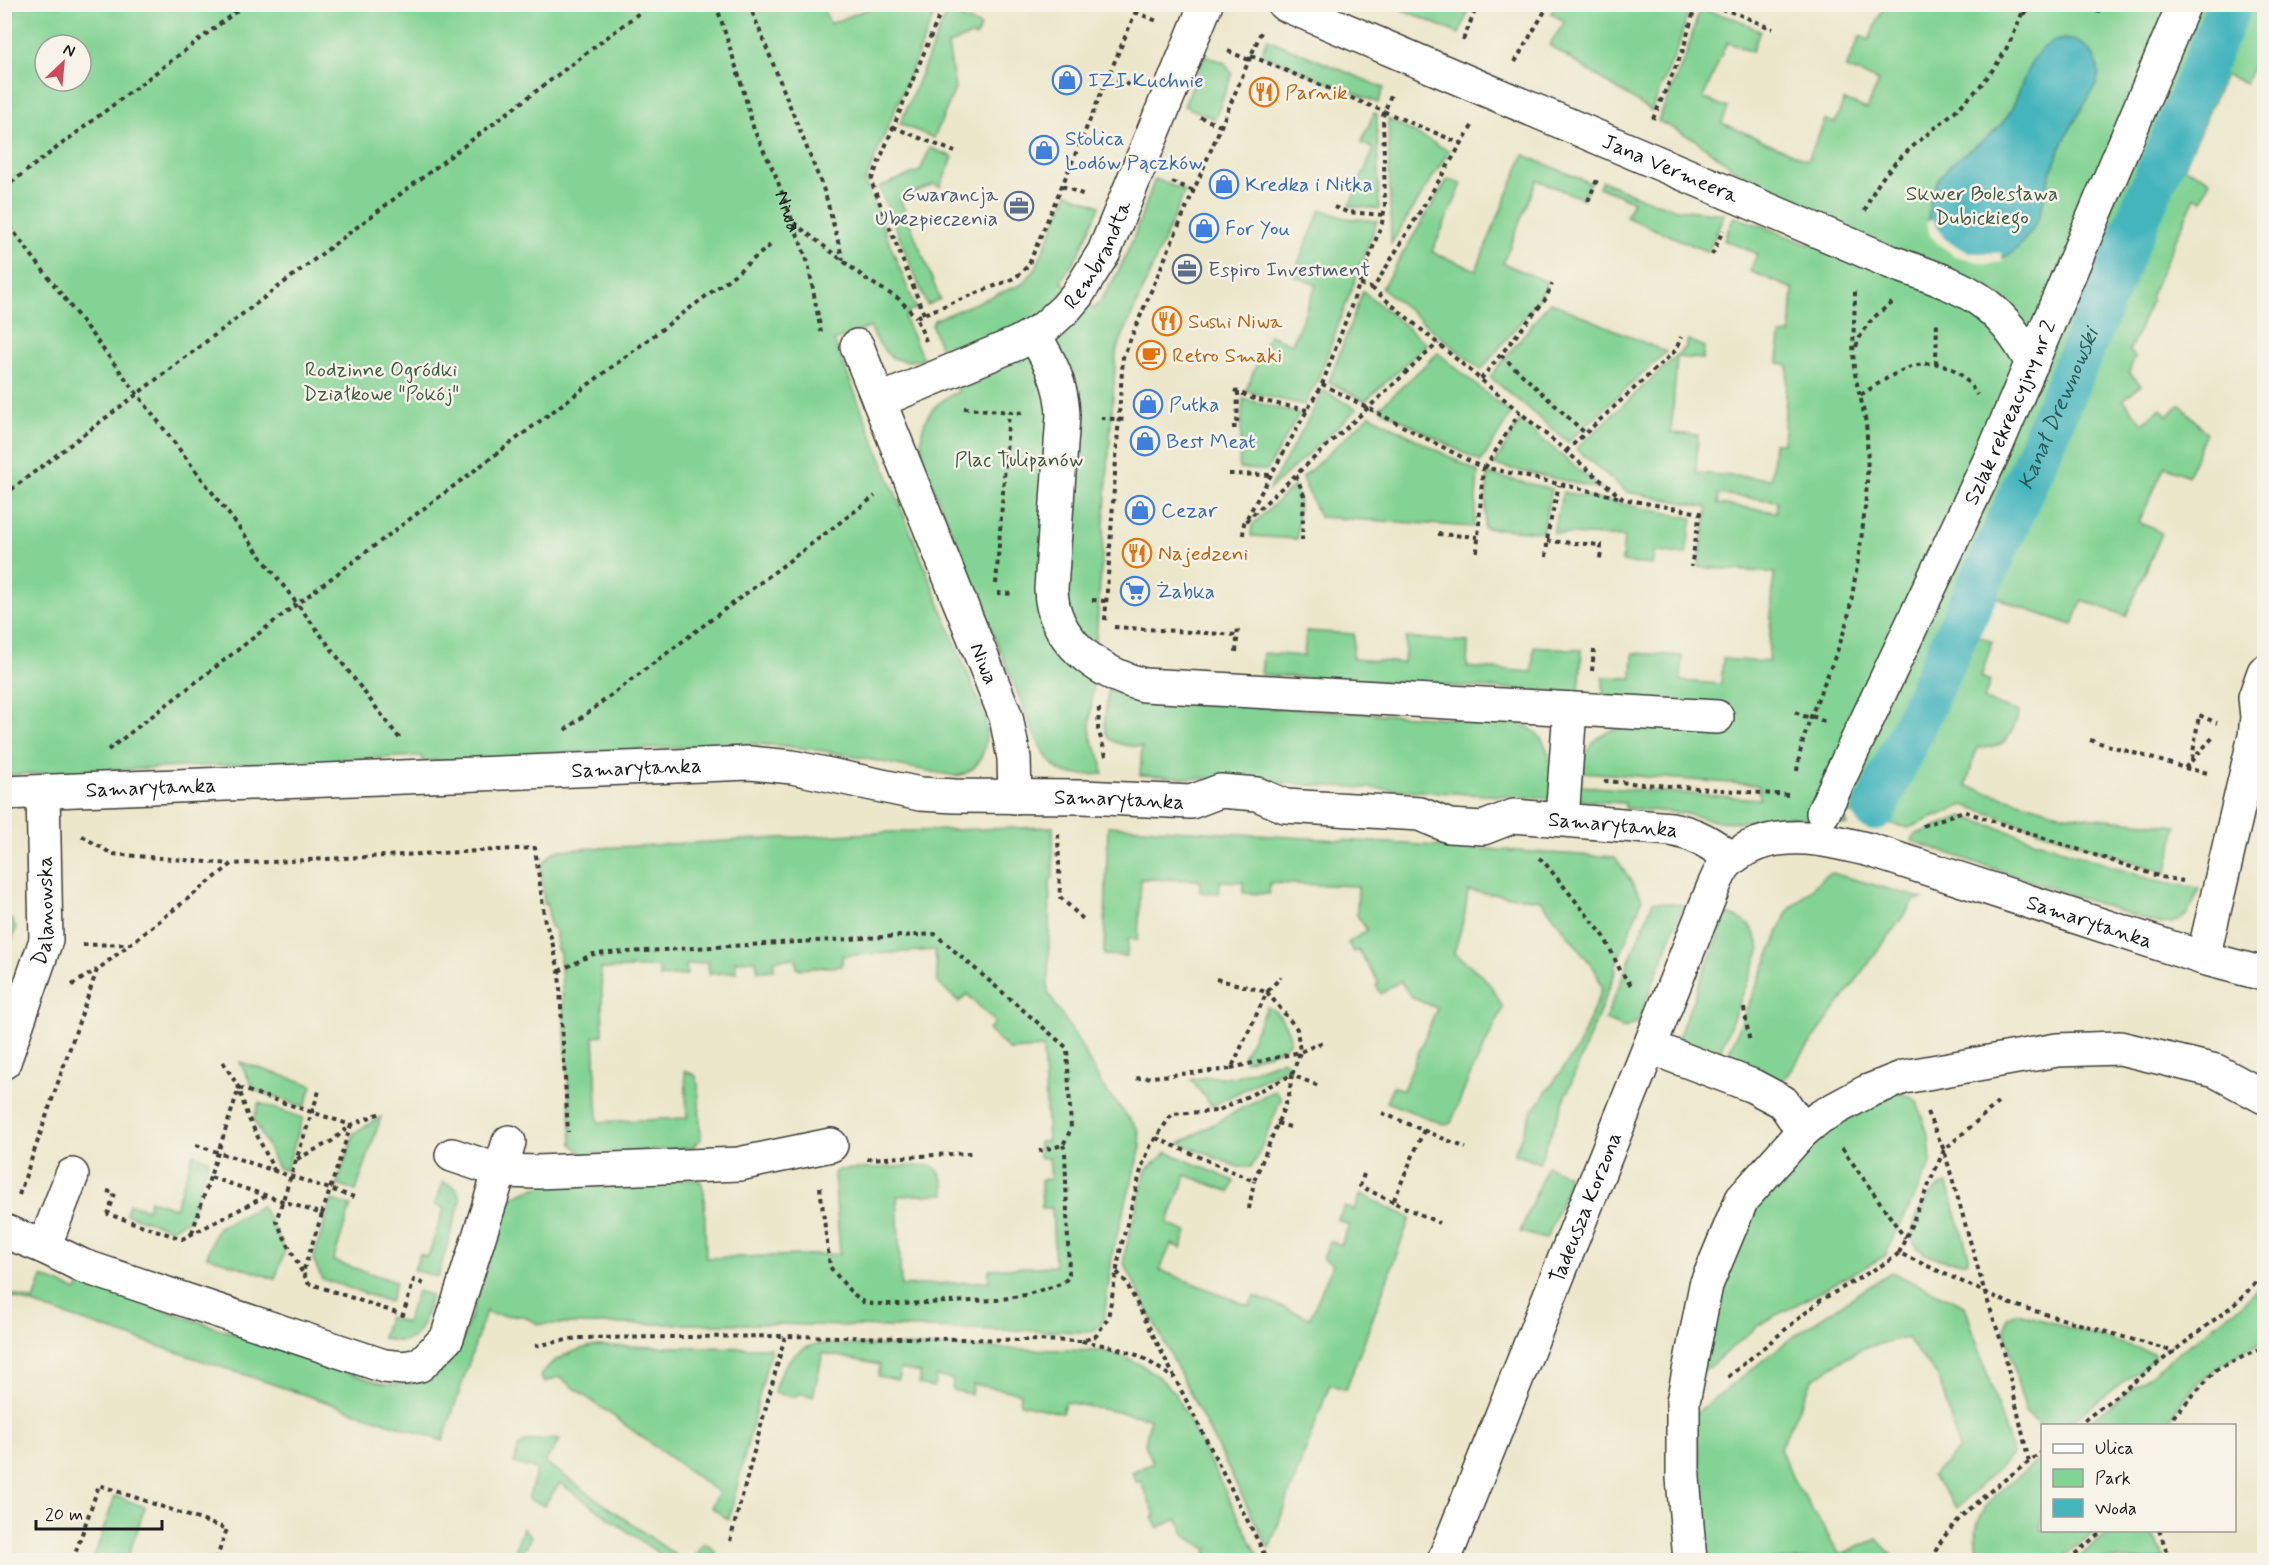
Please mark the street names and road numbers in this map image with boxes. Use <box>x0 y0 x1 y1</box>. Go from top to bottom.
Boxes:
street label: Jana Vermeera <box>1598 128 1743 211</box>
street label: Niwa <box>767 187 808 236</box>
street label: Rembrandta <box>1058 196 1139 316</box>
street label: Szlak rekreacyjny nr 2 <box>1958 316 2063 510</box>
street label: Niwa <box>963 639 1004 689</box>
street label: Samarytanka <box>571 752 702 785</box>
street label: Samarytanka <box>85 771 217 805</box>
street label: Samarytanka <box>1054 784 1185 817</box>
street label: Samarytanka <box>1547 806 1681 845</box>
street label: Dalanowska <box>25 856 61 969</box>
street label: Samarytanka <box>2023 889 2156 956</box>
street label: Tadeusza Korzona <box>1543 1128 1629 1287</box>

